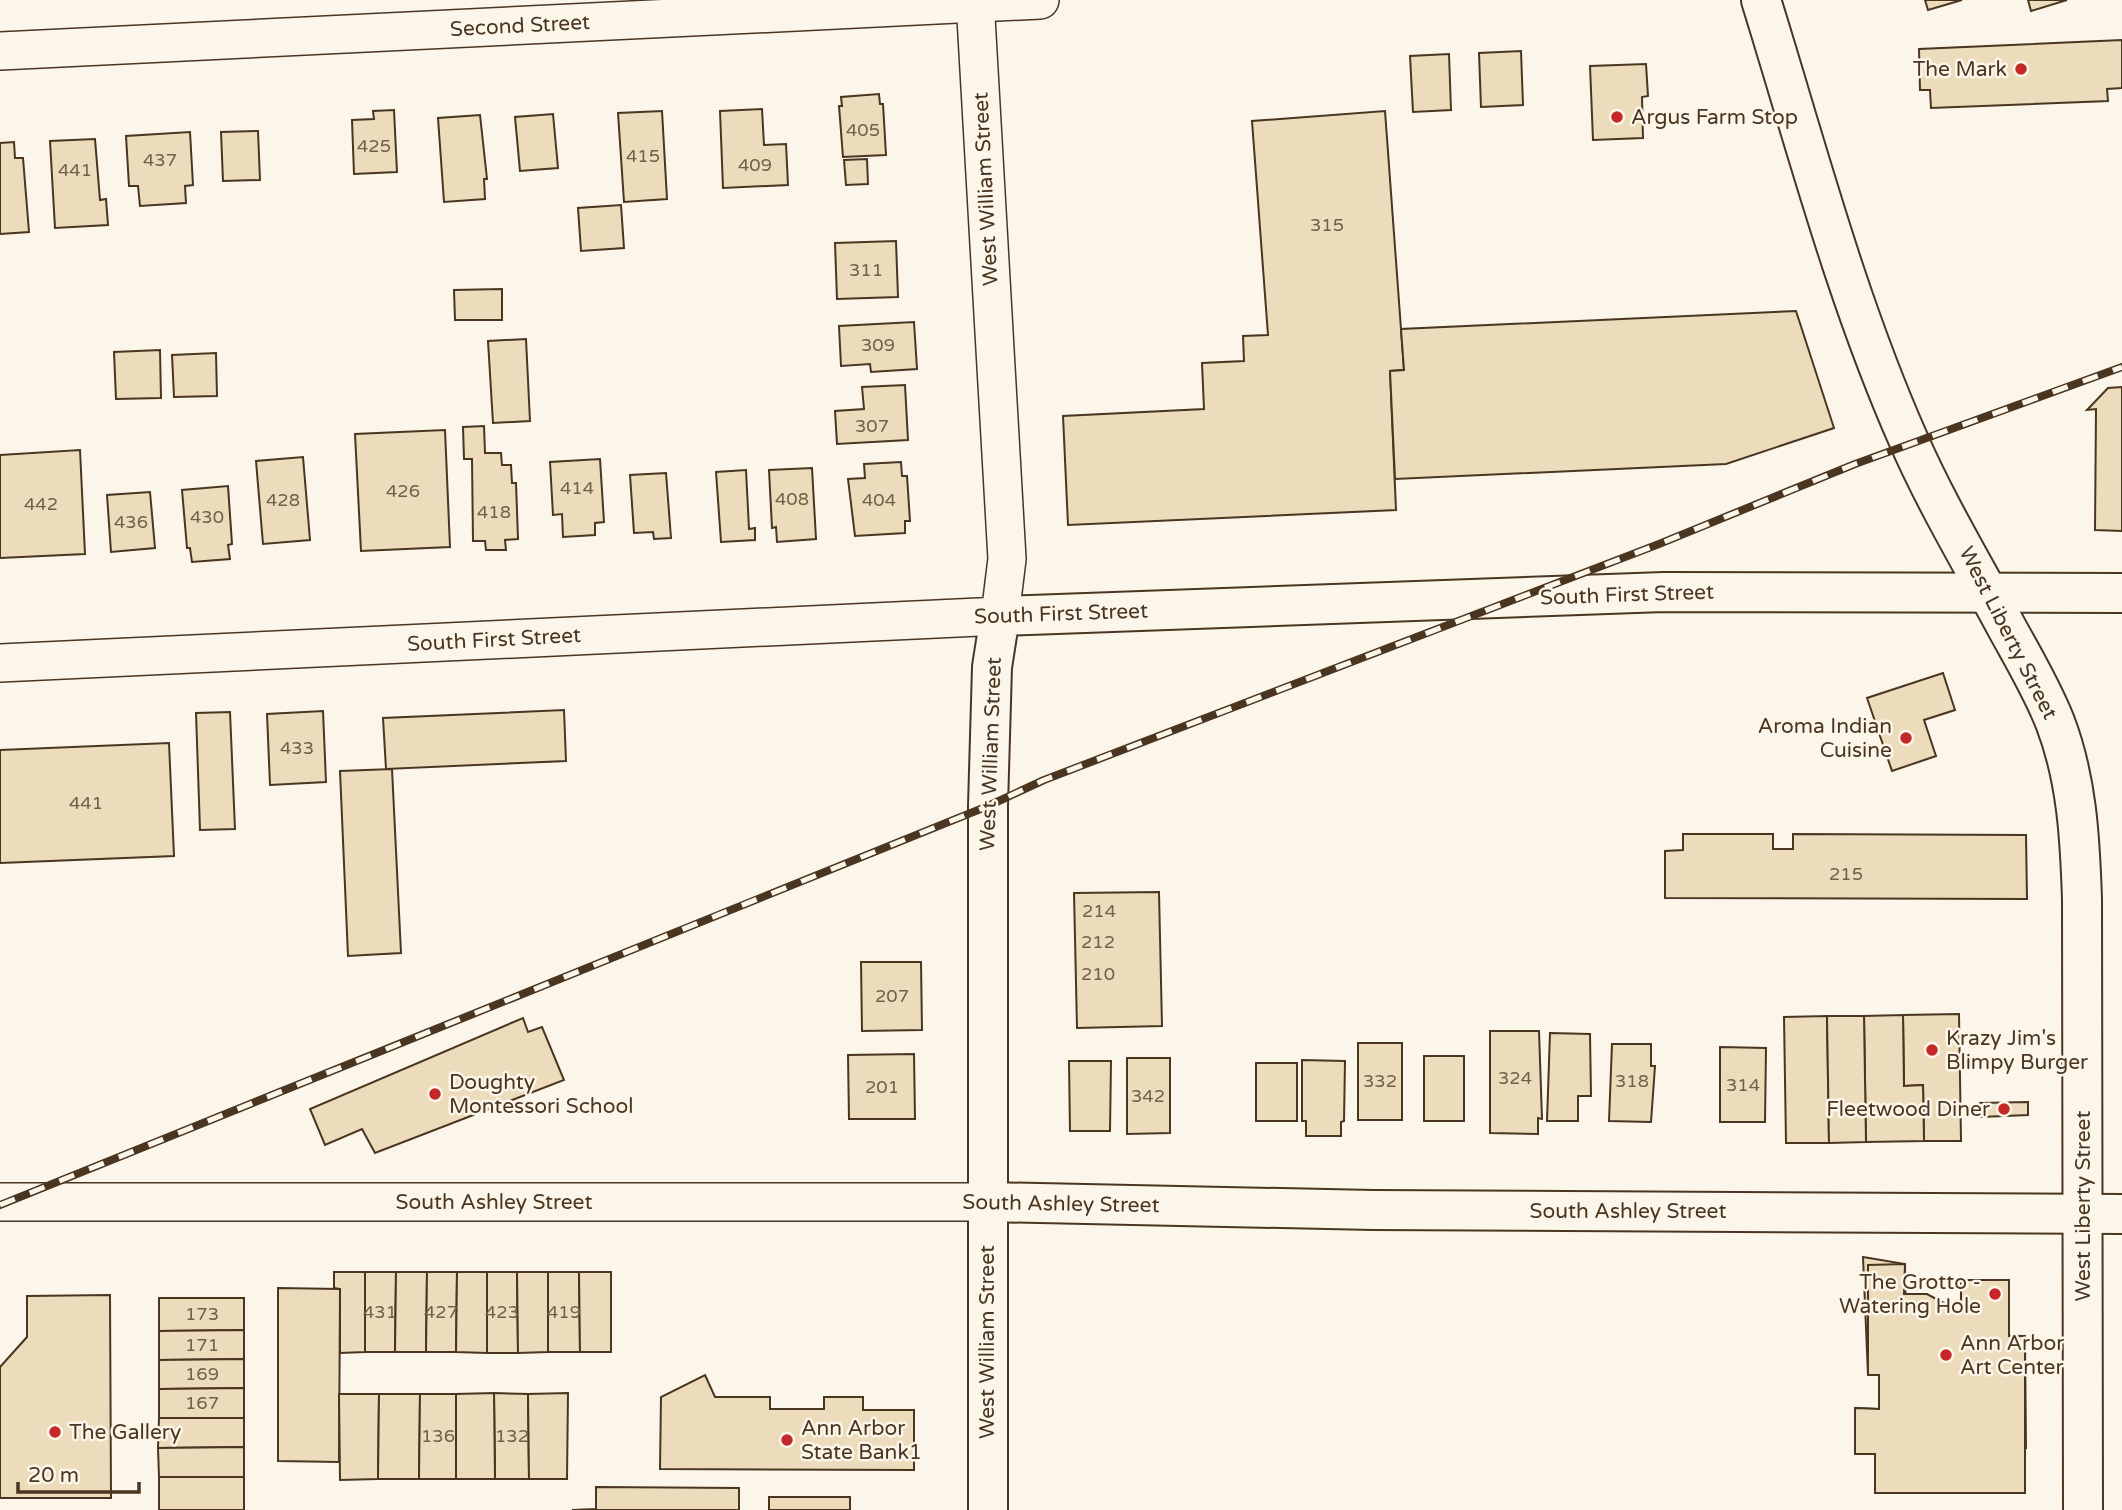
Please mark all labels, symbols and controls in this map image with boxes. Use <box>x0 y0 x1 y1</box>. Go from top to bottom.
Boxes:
street label: Second Street <box>449 10 591 42</box>
place label: The Mark <box>1913 57 2007 82</box>
marker: The Mark <box>2013 61 2029 77</box>
street label: West William Street <box>968 91 1004 287</box>
place label: Argus Farm Stop <box>1631 105 1798 130</box>
marker: Argus Farm Stop <box>1609 109 1625 125</box>
house number: 405 <box>846 119 880 141</box>
house number: 425 <box>357 135 391 157</box>
house number: 415 <box>626 145 660 167</box>
house number: 437 <box>143 149 177 171</box>
house number: 409 <box>738 154 772 176</box>
house number: 441 <box>58 159 92 181</box>
house number: 315 <box>1310 214 1344 236</box>
house number: 311 <box>849 259 883 281</box>
house number: 309 <box>861 334 895 356</box>
house number: 307 <box>855 415 889 437</box>
house number: 414 <box>560 477 594 499</box>
house number: 426 <box>386 480 420 502</box>
house number: 408 <box>775 488 809 510</box>
house number: 428 <box>266 489 300 511</box>
house number: 404 <box>862 489 896 511</box>
house number: 442 <box>24 493 58 515</box>
house number: 418 <box>477 501 511 523</box>
house number: 430 <box>190 506 224 528</box>
house number: 436 <box>114 511 148 533</box>
street label: West Liberty Street <box>1954 542 2062 724</box>
street label: South First Street <box>1540 579 1714 611</box>
street label: South First Street <box>974 598 1148 630</box>
street label: South First Street <box>406 623 582 657</box>
street label: West William Street <box>975 657 1007 851</box>
place label: Aroma Indian Cuisine <box>1758 714 1892 763</box>
marker: Aroma Indian Cuisine <box>1898 730 1914 746</box>
house number: 433 <box>280 737 314 759</box>
house number: 441 <box>69 792 103 814</box>
house number: 215 <box>1829 863 1863 885</box>
house number: 214 <box>1082 900 1116 922</box>
house number: 212 <box>1081 931 1115 953</box>
house number: 210 <box>1081 963 1115 985</box>
house number: 207 <box>875 985 909 1007</box>
place label: Krazy Jim's Blimpy Burger <box>1946 1026 2088 1075</box>
marker: Krazy Jim's Blimpy Burger <box>1924 1042 1940 1058</box>
house number: 324 <box>1498 1067 1532 1089</box>
place label: Doughty Montessori School <box>449 1070 633 1119</box>
house number: 332 <box>1363 1070 1397 1092</box>
house number: 318 <box>1615 1070 1649 1092</box>
house number: 314 <box>1726 1074 1760 1096</box>
house number: 201 <box>865 1076 899 1098</box>
house number: 342 <box>1131 1085 1165 1107</box>
marker: Doughty Montessori School <box>427 1086 443 1102</box>
place label: Fleetwood Diner <box>1826 1097 1990 1122</box>
marker: Fleetwood Diner <box>1996 1101 2012 1117</box>
street label: West Liberty Street <box>2071 1111 2096 1301</box>
street label: South Ashley Street <box>395 1190 593 1215</box>
street label: South Ashley Street <box>962 1190 1160 1218</box>
street label: South Ashley Street <box>1529 1199 1727 1224</box>
street label: West William Street <box>975 1245 1000 1439</box>
place label: The Grotto - Watering Hole <box>1839 1270 1981 1319</box>
marker: The Grotto - Watering Hole <box>1987 1286 2003 1302</box>
house number: 431 <box>363 1301 397 1323</box>
house number: 427 <box>424 1301 458 1323</box>
house number: 423 <box>485 1301 519 1323</box>
house number: 419 <box>547 1301 581 1323</box>
house number: 173 <box>185 1303 219 1325</box>
place label: Ann Arbor Art Center <box>1960 1331 2064 1380</box>
house number: 171 <box>185 1334 219 1356</box>
marker: Ann Arbor Art Center <box>1938 1347 1954 1363</box>
house number: 169 <box>185 1363 219 1385</box>
house number: 167 <box>185 1392 219 1414</box>
place label: Ann Arbor State Bank1 <box>801 1416 922 1465</box>
place label: The Gallery <box>69 1420 181 1445</box>
marker: The Gallery <box>47 1424 63 1440</box>
house number: 136 <box>421 1425 455 1447</box>
house number: 132 <box>495 1425 529 1447</box>
marker: Ann Arbor State Bank1 <box>779 1432 795 1448</box>
scale bar <box>18 1450 138 1494</box>
text: 20 m <box>28 1463 79 1488</box>

